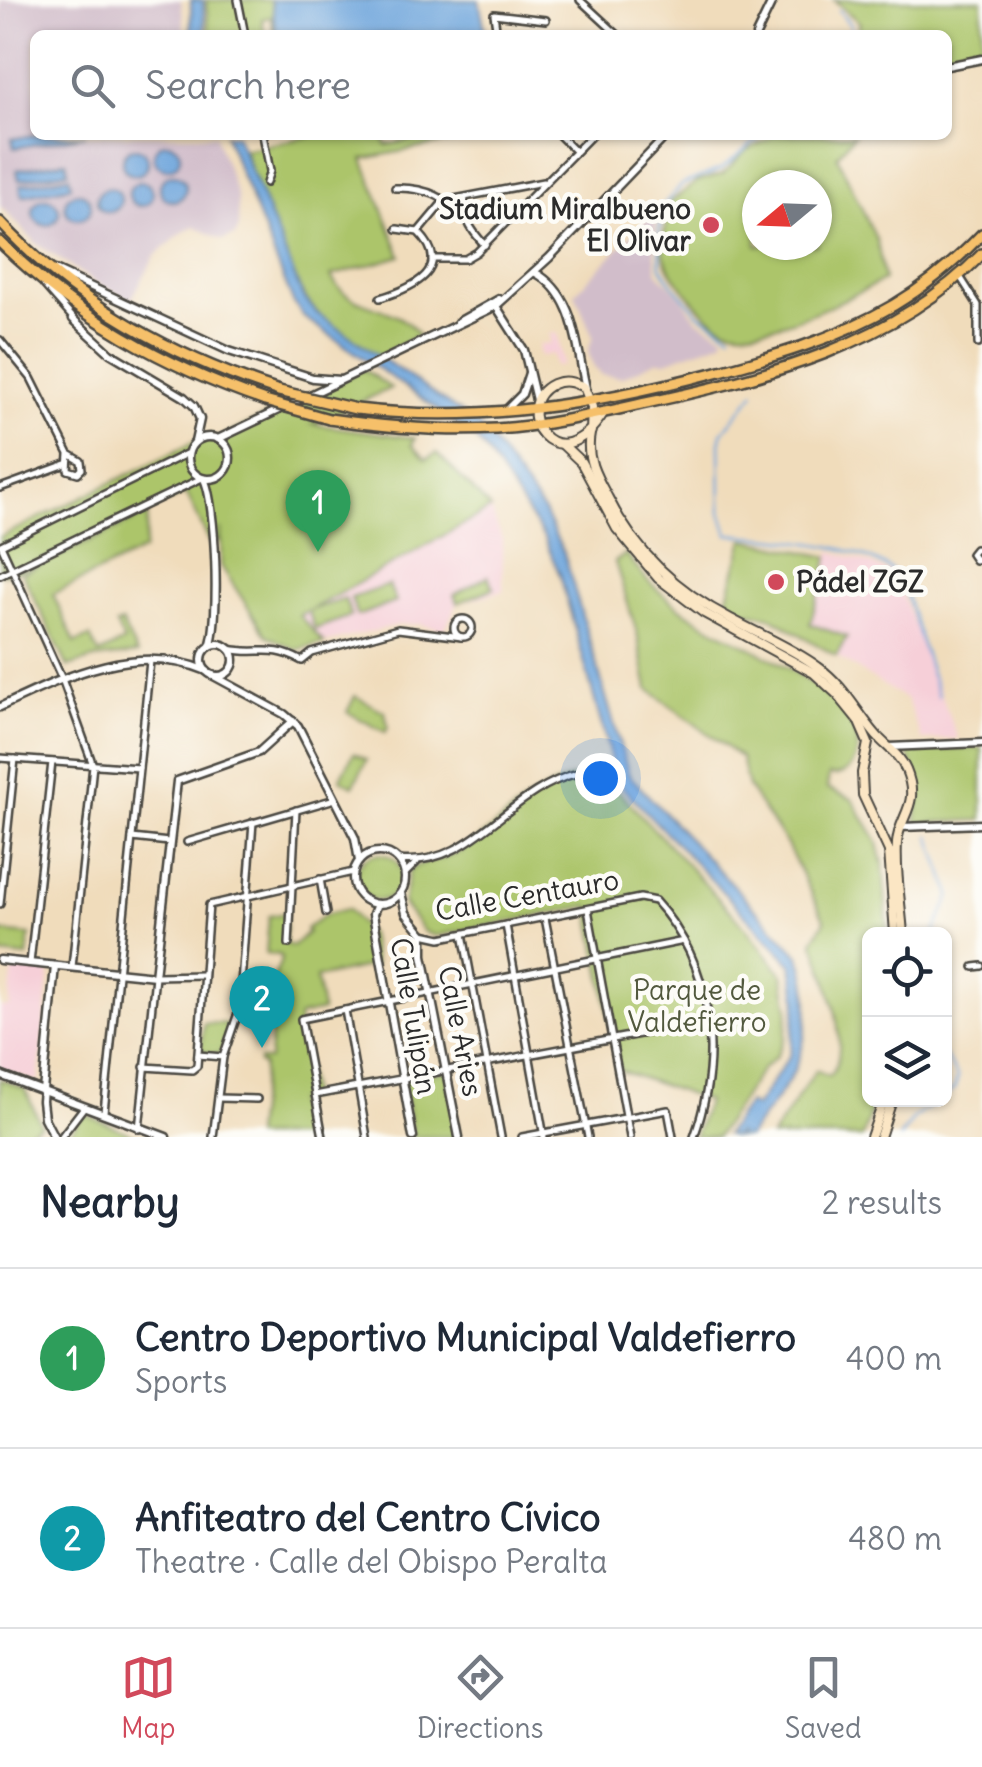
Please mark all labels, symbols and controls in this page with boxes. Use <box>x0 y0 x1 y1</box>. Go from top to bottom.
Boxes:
search box <box>30 30 952 140</box>
icon: search <box>65 58 120 113</box>
text: Search here <box>145 62 351 109</box>
north arrow <box>742 170 832 260</box>
place label: Stadium Miralbueno El Olivar <box>439 191 692 259</box>
marker: Stadium Miralbueno El Olivar <box>700 214 722 236</box>
pin: 1 <box>286 470 350 552</box>
place label: Pádel ZGZ <box>796 564 924 600</box>
marker: Pádel ZGZ <box>765 571 787 593</box>
your location <box>575 753 626 804</box>
street label: Calle Centauro <box>432 861 622 929</box>
map controls <box>862 927 952 1107</box>
button: locate <box>862 927 952 1017</box>
street label: Calle Tulipán <box>383 935 445 1097</box>
street label: Calle Aries <box>431 963 491 1099</box>
pin: 2 <box>230 966 294 1048</box>
park label: Parque de Valdefierro <box>628 972 766 1040</box>
button: layers <box>862 1017 952 1107</box>
text: Nearby <box>40 1176 179 1228</box>
text: 2 results <box>822 1182 942 1223</box>
text: Centro Deportivo Municipal Valdefierro <box>135 1314 796 1361</box>
text: 1 <box>66 1338 79 1379</box>
text: 400 m <box>846 1338 942 1379</box>
text: Sports <box>135 1361 227 1402</box>
text: Anfiteatro del Centro Cívico <box>135 1494 601 1541</box>
text: 2 <box>64 1518 81 1559</box>
text: 480 m <box>848 1518 942 1559</box>
text: Theatre · Calle del Obispo Peralta <box>135 1541 608 1582</box>
tab: Map <box>121 1650 176 1746</box>
tab: Directions <box>417 1650 543 1746</box>
tab: Saved <box>785 1650 861 1746</box>

